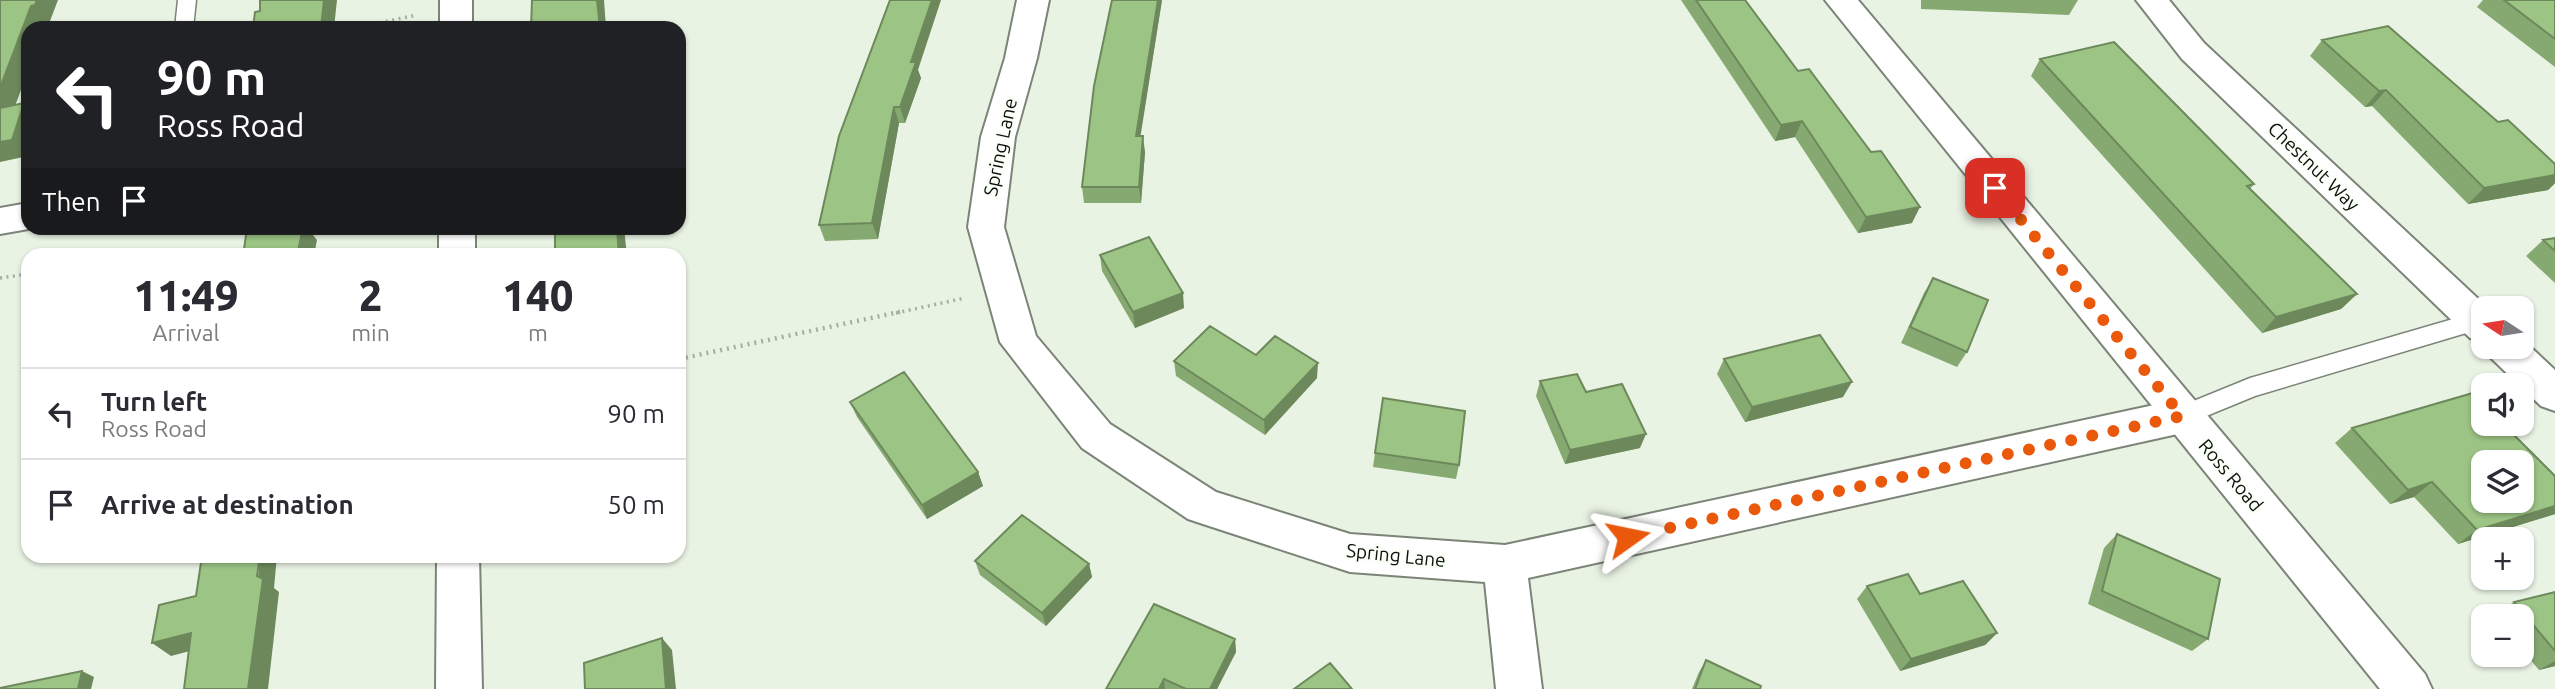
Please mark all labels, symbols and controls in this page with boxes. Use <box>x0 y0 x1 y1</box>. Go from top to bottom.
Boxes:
icon: left <box>42 49 133 140</box>
text: 90 m <box>157 49 266 104</box>
street label: Spring Lane <box>979 96 1021 198</box>
text: Ross Road <box>157 107 304 143</box>
street label: Chestnut Way <box>2264 117 2364 215</box>
pin <box>1965 158 2025 218</box>
icon: arrive <box>1976 169 2014 207</box>
icon: arrive <box>115 182 153 220</box>
text: Then <box>42 187 101 216</box>
text: 11:49 <box>134 272 239 319</box>
text: 2 <box>359 272 382 319</box>
text: 140 <box>502 272 573 319</box>
north arrow <box>2471 296 2534 359</box>
map controls <box>2471 296 2534 667</box>
text: Arrival <box>153 320 220 345</box>
text: min <box>351 320 390 345</box>
text: m <box>528 320 548 345</box>
button: sound <box>2471 373 2534 436</box>
text: Turn left <box>101 387 207 416</box>
icon: left <box>42 395 80 433</box>
text: 90 m <box>607 399 665 428</box>
text: Ross Road <box>101 416 207 441</box>
street label: Ross Road <box>2194 434 2268 516</box>
button: layers <box>2471 450 2534 513</box>
icon: arrive <box>42 486 80 524</box>
text: Arrive at destination <box>101 490 354 519</box>
text: 50 m <box>607 490 665 519</box>
position arrow <box>1591 500 1665 574</box>
button: + <box>2471 527 2534 590</box>
street label: Spring Lane <box>1345 539 1447 571</box>
button: − <box>2471 604 2534 667</box>

